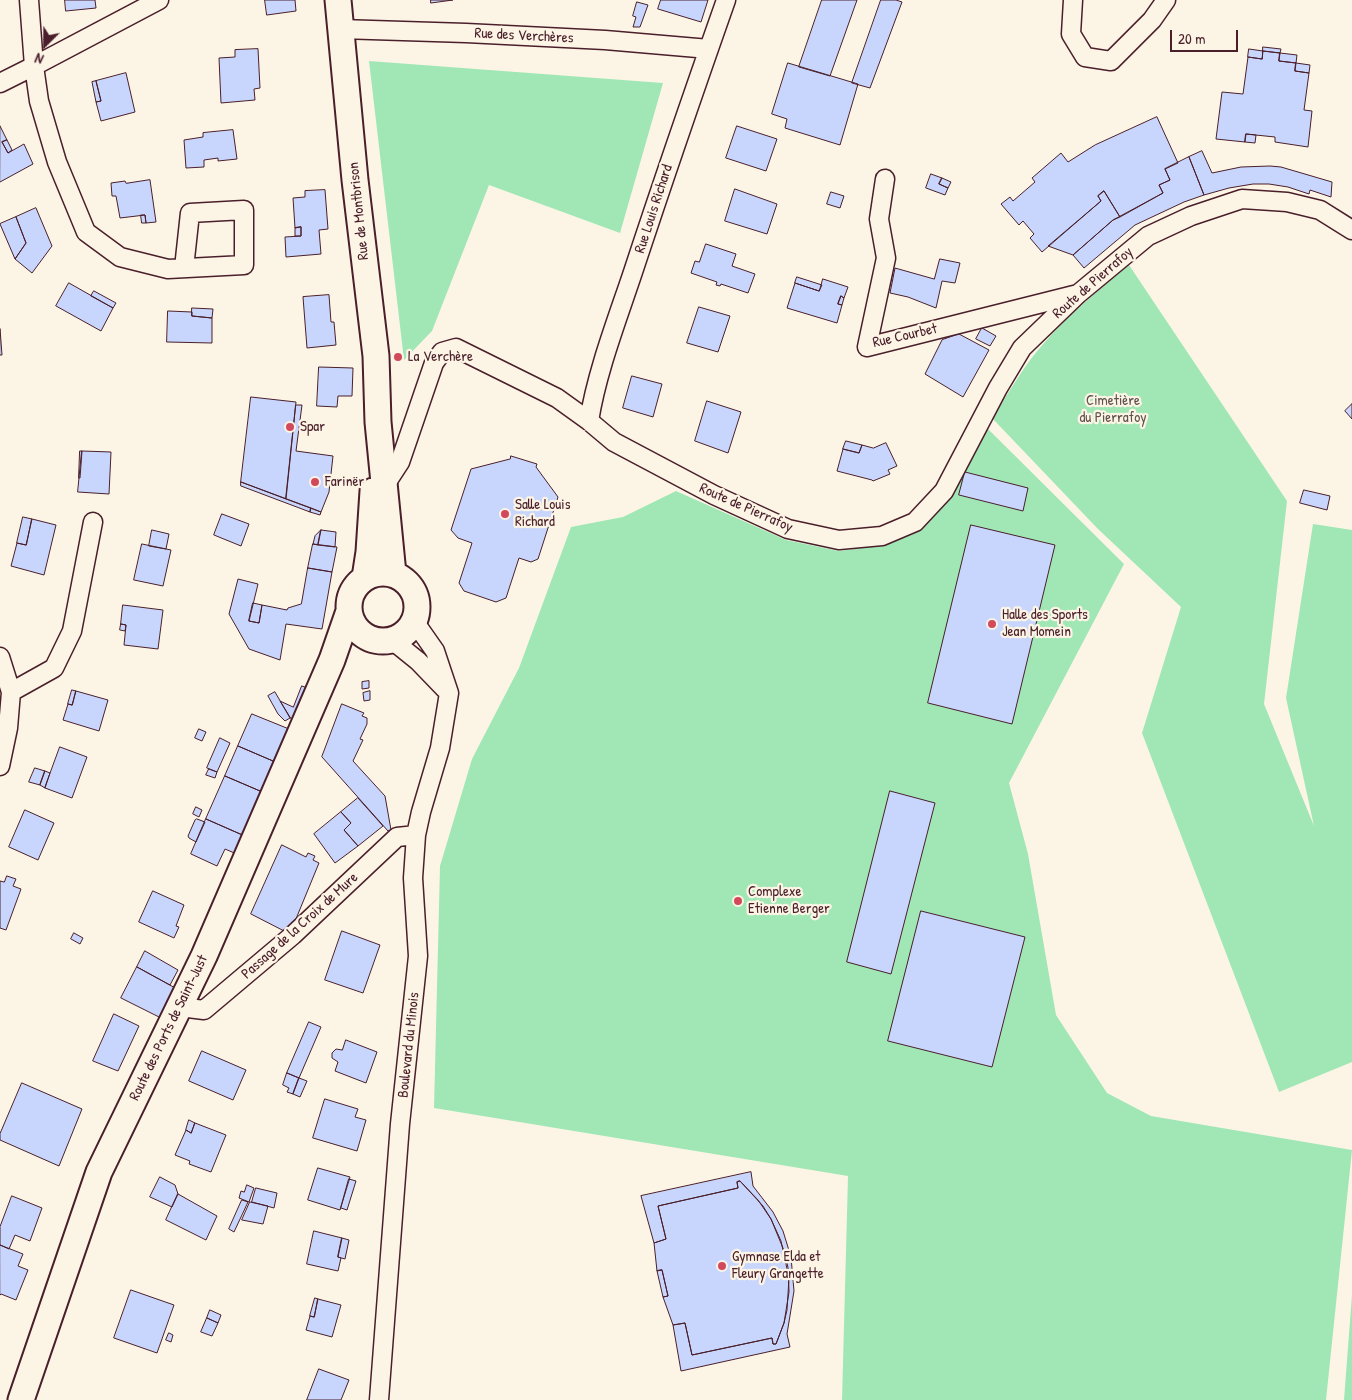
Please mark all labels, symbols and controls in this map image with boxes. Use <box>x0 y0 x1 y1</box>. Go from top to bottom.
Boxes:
north arrow <box>20 20 70 70</box>
scale bar <box>1172 20 1240 52</box>
street label: Rue des Verchères <box>474 24 574 48</box>
text: 20 m <box>1178 28 1205 49</box>
text: N <box>32 49 46 69</box>
street label: Rue de Montbrison <box>345 161 373 261</box>
street label: Rue Louis Richard <box>631 162 677 256</box>
street label: Route de Pierrafoy <box>1049 243 1137 323</box>
street label: Rue Courbet <box>871 320 939 352</box>
place label: La Verchère <box>408 348 473 366</box>
marker: La Verchère <box>392 351 404 363</box>
park label: Cimetière du Pierrafoy <box>1079 392 1147 427</box>
place label: Spar <box>300 418 325 436</box>
marker: Spar <box>284 421 296 433</box>
place label: Farinër <box>325 473 364 491</box>
marker: Farinër <box>309 476 321 488</box>
street label: Route de Pierrafoy <box>696 479 796 537</box>
place label: Salle Louis Richard <box>515 496 570 531</box>
marker: Salle Louis Richard <box>499 508 511 520</box>
place label: Halle des Sports Jean Momein <box>1002 606 1088 641</box>
marker: Halle des Sports Jean Momein <box>986 618 998 630</box>
street label: Passage de la Croix de Mure <box>238 869 362 983</box>
place label: Complexe Etienne Berger <box>748 883 830 918</box>
marker: Complexe Etienne Berger <box>732 895 744 907</box>
street label: Route des Ports de Saint-Just <box>126 952 212 1104</box>
street label: Boulevard du Minois <box>395 991 423 1099</box>
place label: Gymnase Elda et Fleury Grangette <box>732 1248 824 1283</box>
marker: Gymnase Elda et Fleury Grangette <box>716 1260 728 1272</box>

